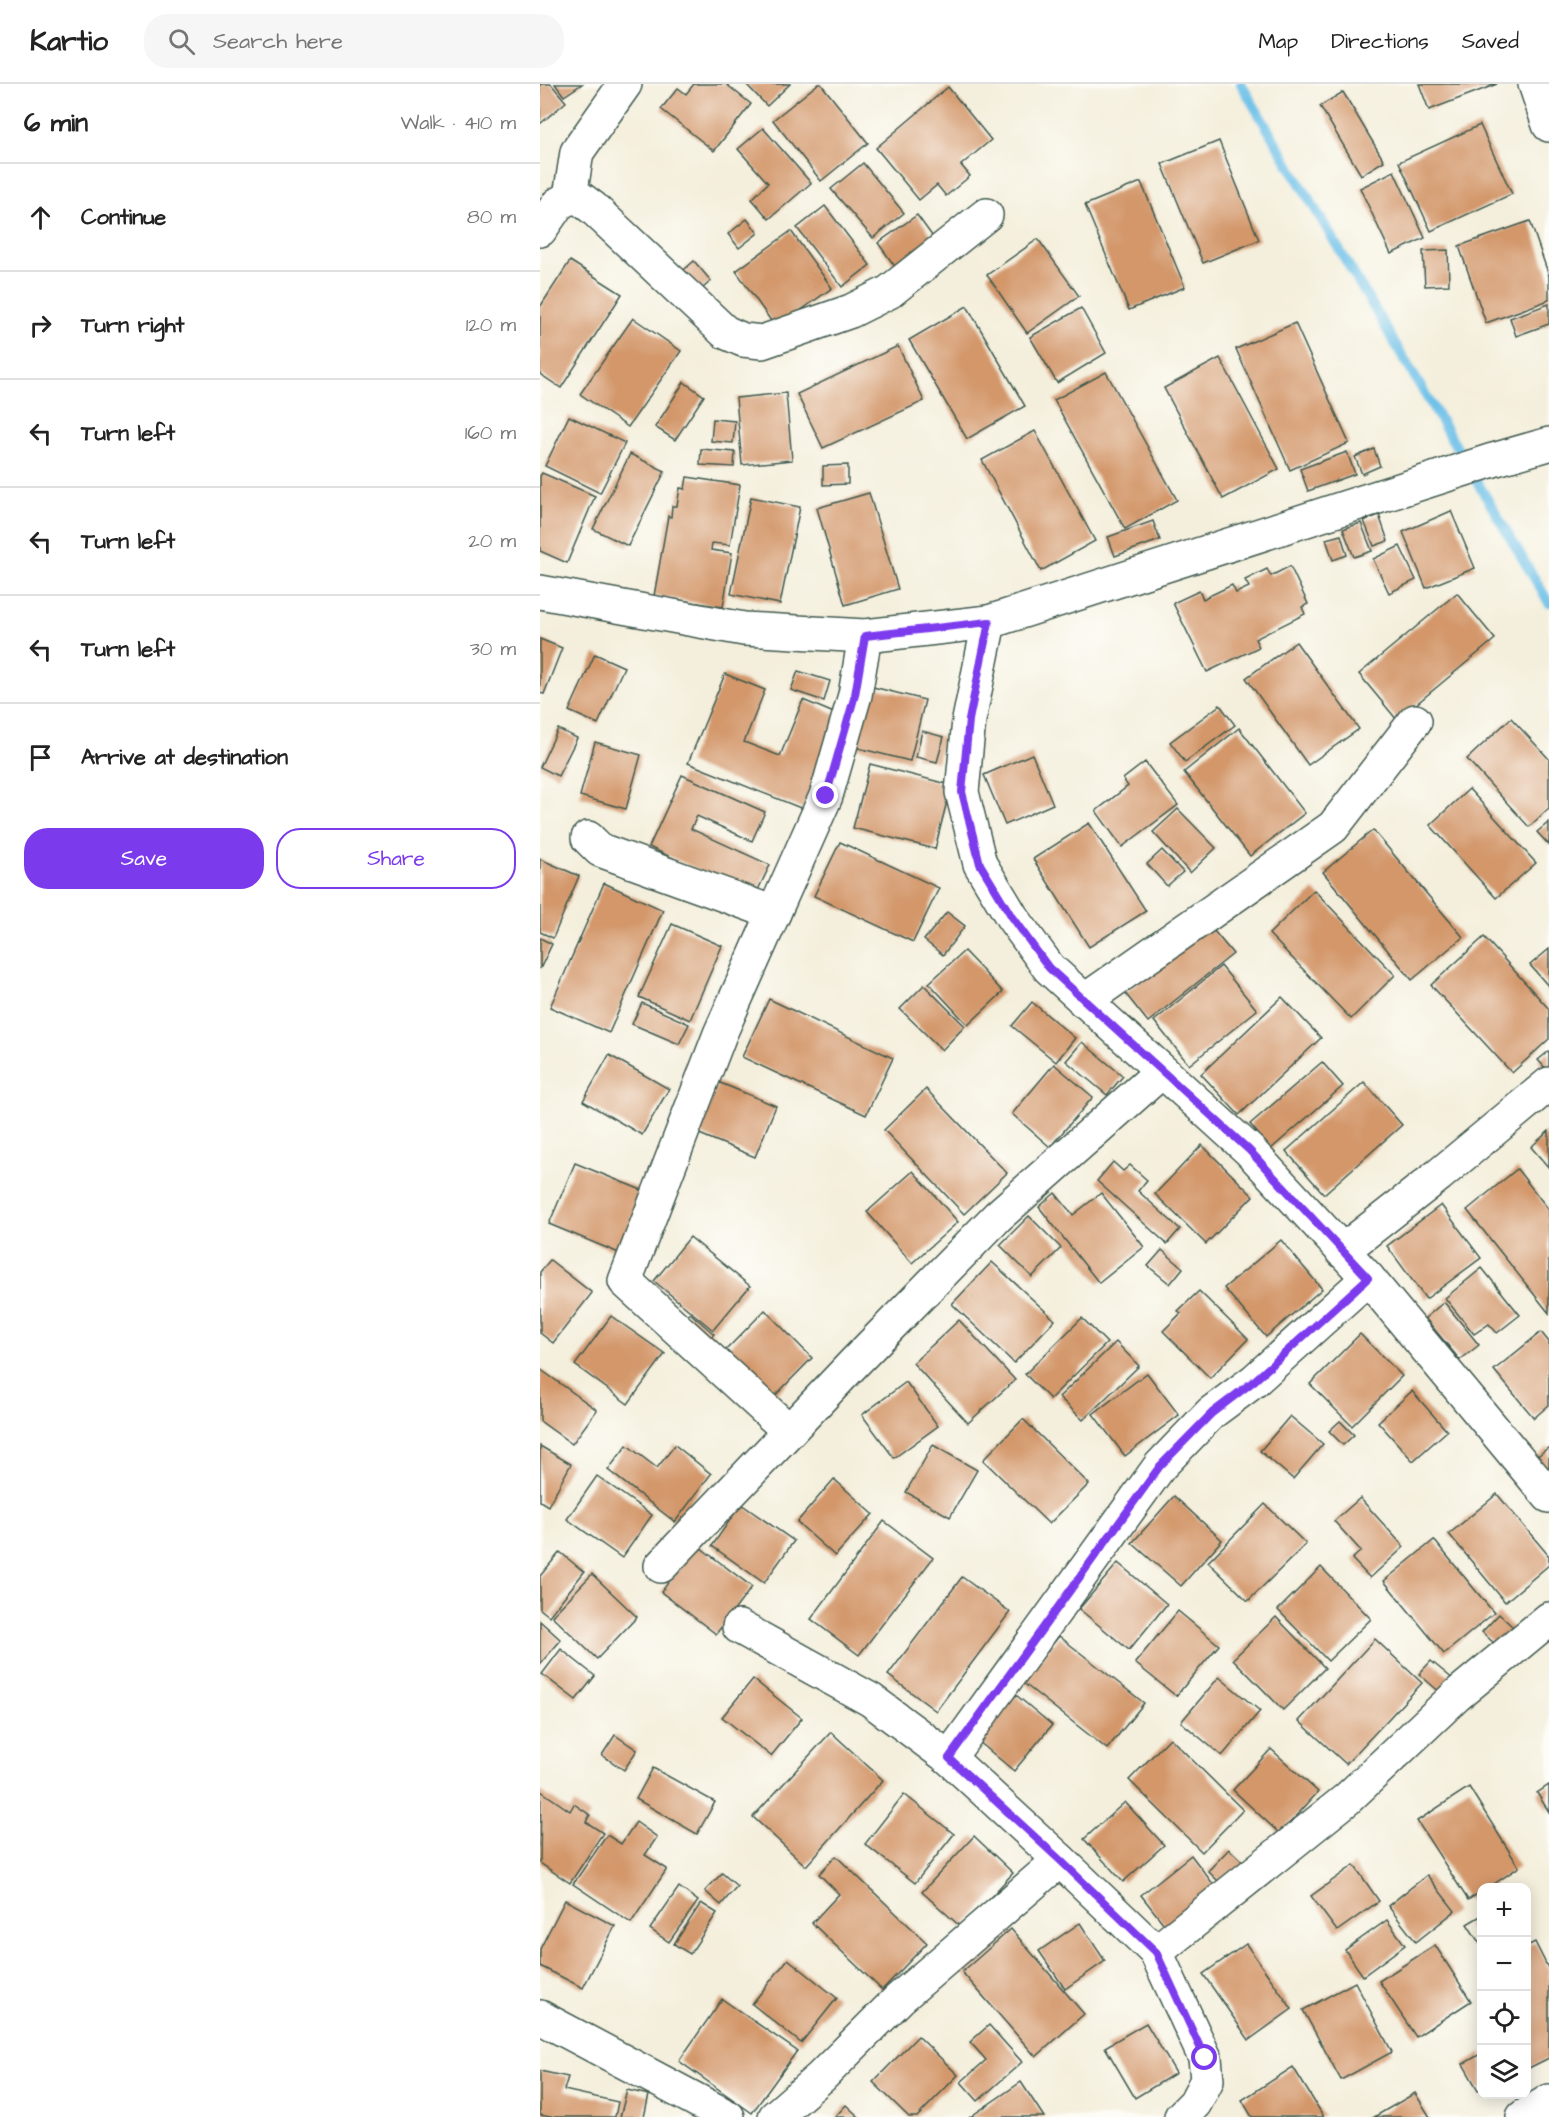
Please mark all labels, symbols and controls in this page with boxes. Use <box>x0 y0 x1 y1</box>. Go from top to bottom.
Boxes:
search box <box>144 14 564 68</box>
text: Kartio <box>30 22 108 61</box>
icon: search <box>165 25 198 58</box>
text: Search here <box>213 26 343 57</box>
text: Map <box>1258 27 1298 56</box>
text: Directions <box>1331 27 1429 56</box>
text: Saved <box>1462 27 1519 56</box>
text: 6 min <box>24 105 88 141</box>
text: Walk · 410 m <box>400 109 516 137</box>
icon: ahead <box>24 201 57 234</box>
text: Continue <box>81 202 166 233</box>
text: 80 m <box>467 203 516 231</box>
icon: right <box>24 309 57 342</box>
text: Turn right <box>81 310 184 341</box>
text: 120 m <box>466 311 516 339</box>
icon: left <box>24 417 57 450</box>
text: Turn left <box>81 418 175 449</box>
text: 160 m <box>465 419 516 447</box>
icon: left <box>24 525 57 558</box>
text: Turn left <box>81 526 175 557</box>
text: 20 m <box>468 527 516 555</box>
icon: left <box>24 633 57 666</box>
text: Turn left <box>81 634 175 665</box>
text: 30 m <box>470 635 516 663</box>
icon: arrive <box>24 741 57 774</box>
text: Arrive at destination <box>81 742 288 773</box>
route end <box>812 782 838 808</box>
button: Save <box>24 828 264 889</box>
button: Share <box>276 828 516 889</box>
map controls <box>1477 1883 1531 2099</box>
button: + <box>1477 1883 1531 1937</box>
button: − <box>1477 1937 1531 1991</box>
button: locate <box>1477 1991 1531 2045</box>
route start <box>1191 2044 1217 2070</box>
button: layers <box>1477 2045 1531 2099</box>

